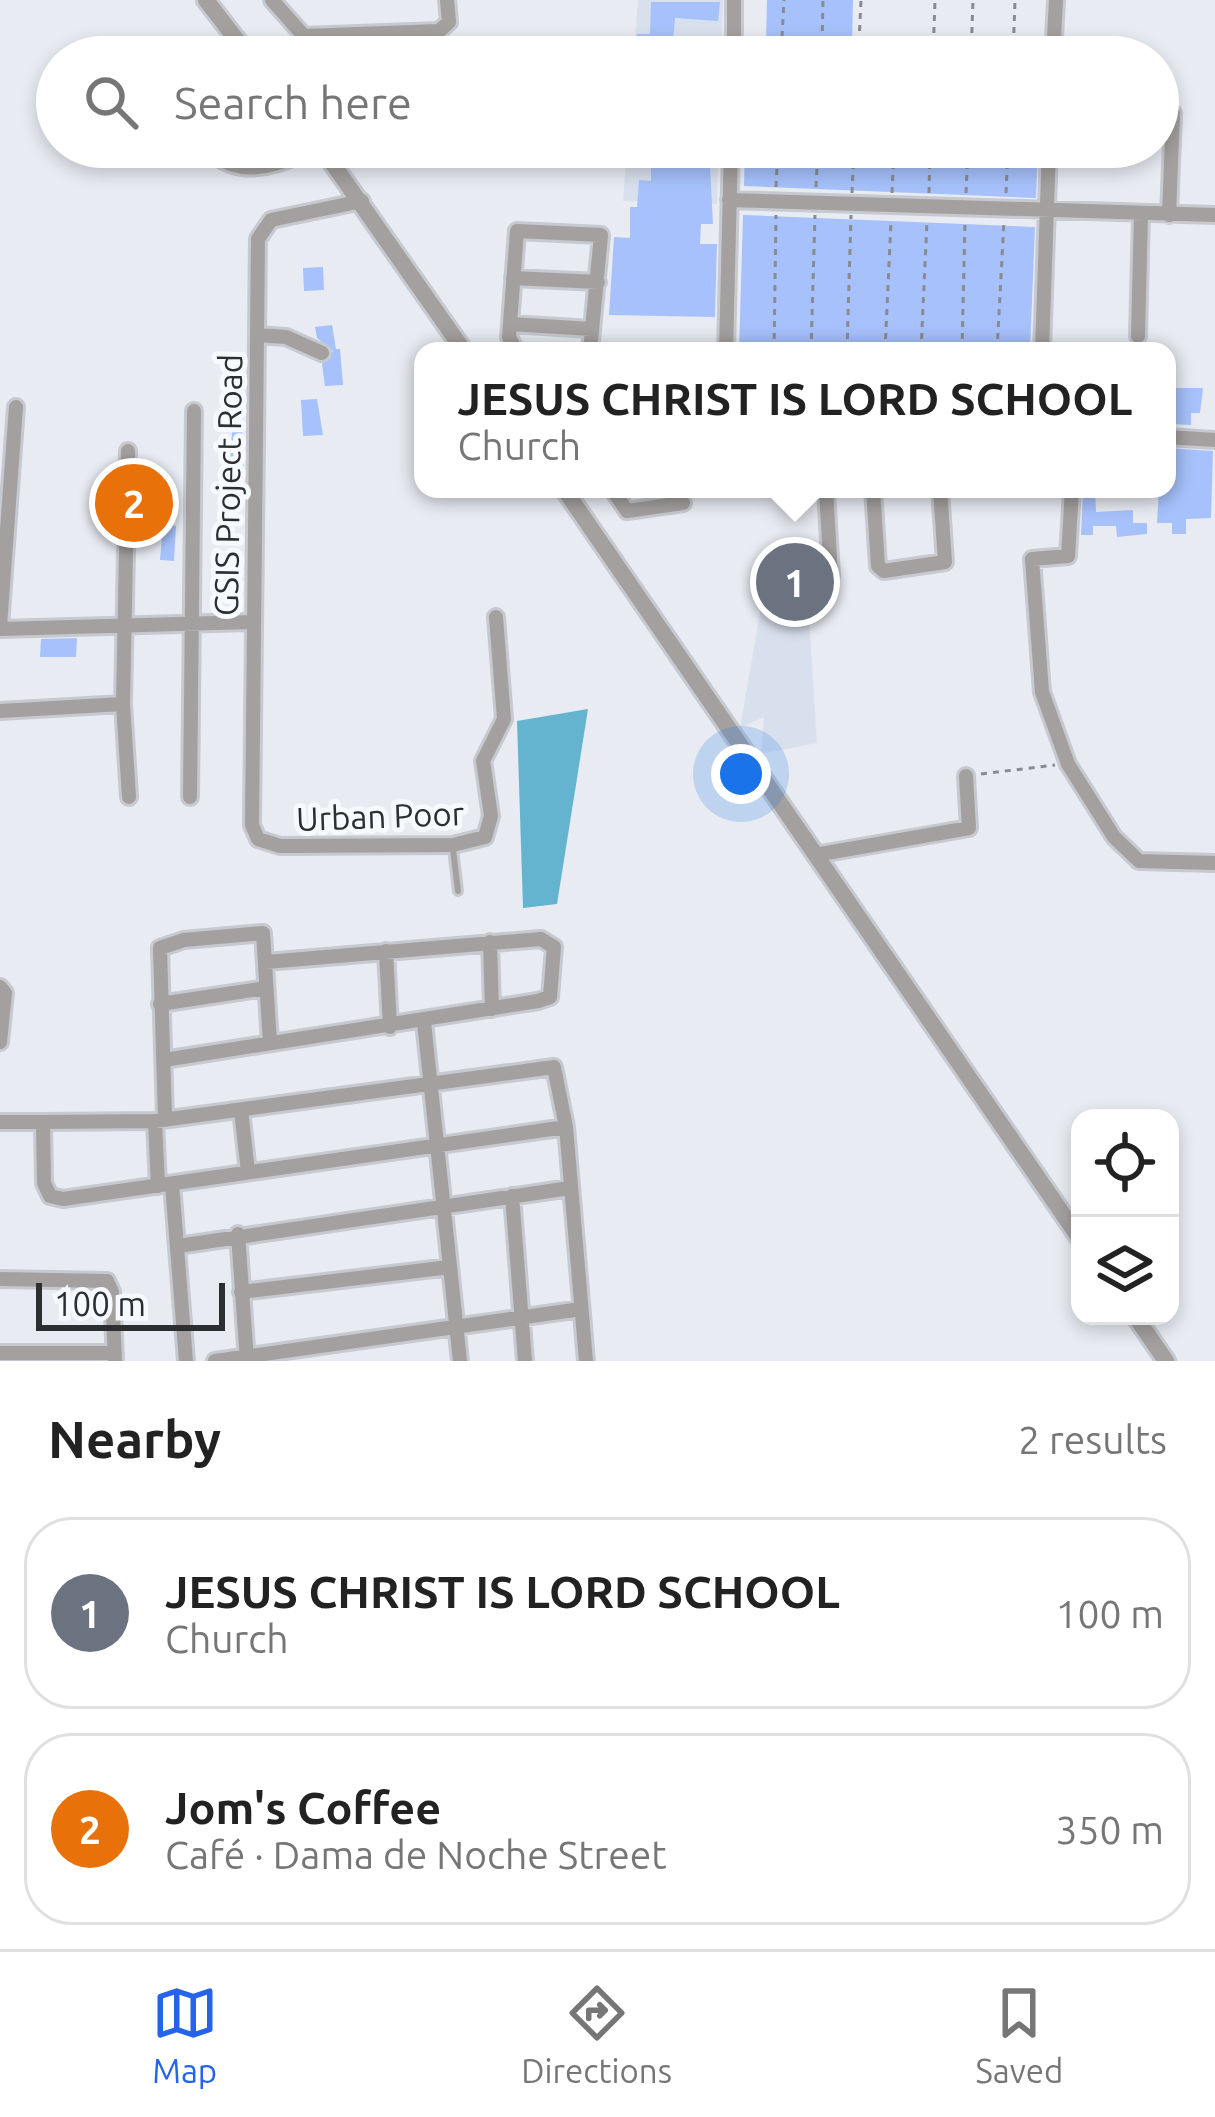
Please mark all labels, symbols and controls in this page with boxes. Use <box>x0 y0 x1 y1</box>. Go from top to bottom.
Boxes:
search box <box>36 36 1179 168</box>
icon: search <box>78 69 144 135</box>
text: Search here <box>174 77 412 128</box>
popup <box>414 342 1176 498</box>
street label: GSIS Project Road <box>207 354 248 616</box>
text: JESUS CHRIST IS LORD SCHOOL <box>458 373 1132 424</box>
text: Church <box>458 424 581 467</box>
pin: 2 <box>95 458 173 548</box>
pin: 1 <box>756 537 834 627</box>
your location <box>711 744 771 804</box>
street label: Urban Poor <box>295 794 465 837</box>
map controls <box>1071 1109 1179 1325</box>
button: locate <box>1071 1109 1179 1217</box>
button: layers <box>1071 1217 1179 1325</box>
scale bar <box>36 1277 225 1330</box>
text: 100 m <box>54 1285 146 1322</box>
text: Nearby <box>48 1410 221 1468</box>
text: 2 results <box>1018 1418 1167 1461</box>
text: JESUS CHRIST IS LORD SCHOOL <box>165 1566 840 1617</box>
text: 1 <box>79 1592 101 1635</box>
text: 100 m <box>1055 1592 1164 1635</box>
text: Church <box>165 1617 289 1660</box>
text: Jom's Coffee <box>165 1782 441 1833</box>
text: 2 <box>79 1808 101 1851</box>
text: 350 m <box>1055 1808 1164 1851</box>
text: Café · Dama de Noche Street <box>165 1833 667 1876</box>
tab: Map <box>152 1980 218 2089</box>
tab: Directions <box>521 1980 672 2089</box>
tab: Saved <box>975 1980 1063 2089</box>

